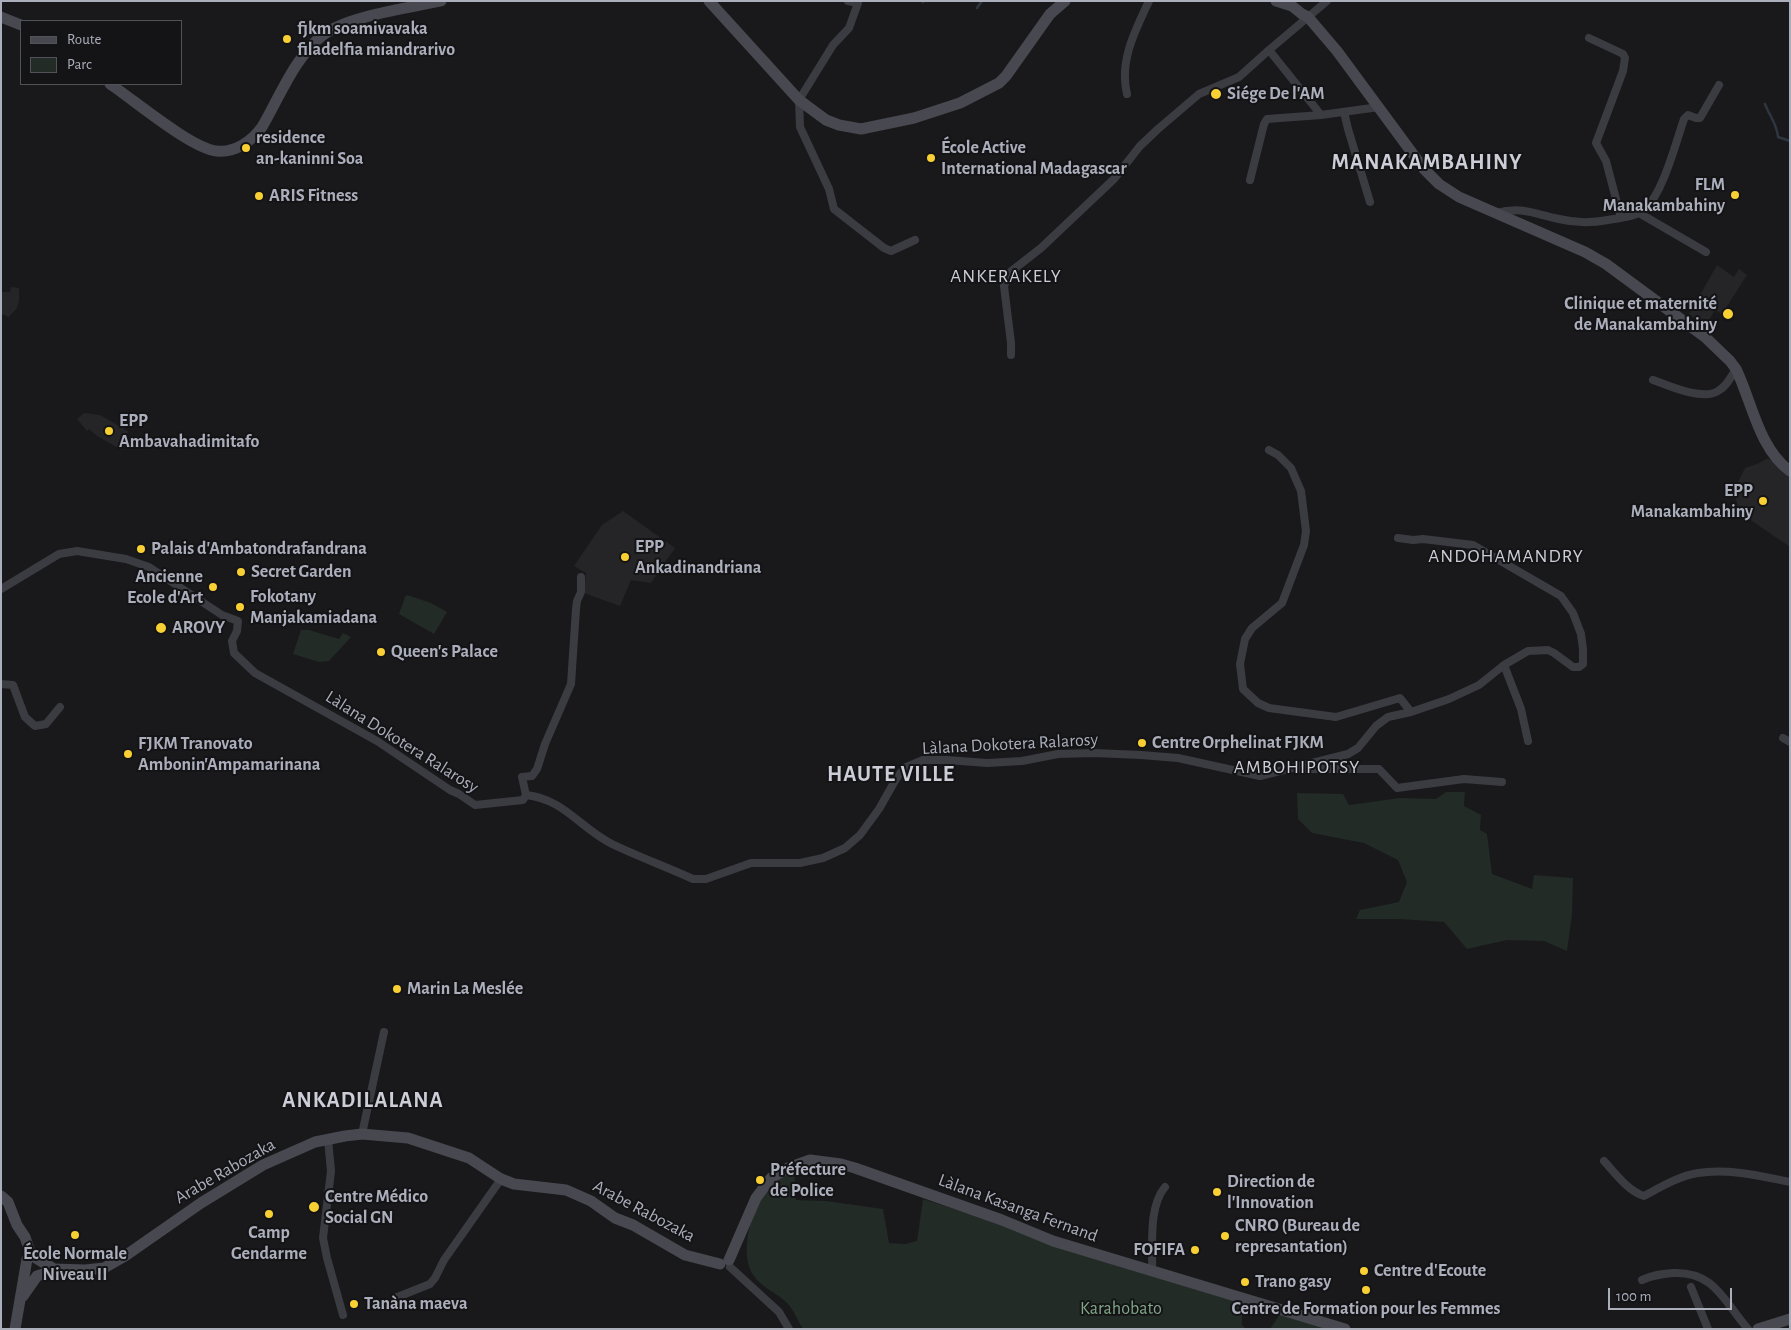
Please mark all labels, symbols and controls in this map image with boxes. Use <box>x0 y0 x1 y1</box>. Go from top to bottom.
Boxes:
place label: fjkm soamivavaka filadelfia miandrarivo <box>297 18 455 60</box>
legend <box>20 20 182 85</box>
text: Route <box>67 32 101 47</box>
marker: fjkm soamivavaka filadelfia miandrarivo <box>281 33 293 45</box>
text: Parc <box>67 57 92 72</box>
place label: Siége De l'AM <box>1227 83 1325 105</box>
marker: Siége De l'AM <box>1209 87 1223 101</box>
place label: residence an-kaninni Soa <box>256 127 364 170</box>
place label: École Active International Madagascar <box>941 137 1127 180</box>
marker: residence an-kaninni Soa <box>240 142 252 154</box>
district label: MANAKAMBAHINY <box>1330 149 1524 175</box>
marker: École Active International Madagascar <box>925 152 937 164</box>
place label: FLM Manakambahiny <box>1603 174 1725 216</box>
place label: ARIS Fitness <box>269 185 358 207</box>
marker: FLM Manakambahiny <box>1729 189 1741 201</box>
marker: ARIS Fitness <box>253 190 265 202</box>
district label: ANKERAKELY <box>949 265 1063 287</box>
place label: Clinique et maternité de Manakambahiny <box>1564 293 1717 336</box>
marker: Clinique et maternité de Manakambahiny <box>1721 307 1735 321</box>
place label: EPP Ambavahadimitafo <box>119 410 259 452</box>
marker: EPP Ambavahadimitafo <box>103 425 115 437</box>
place label: EPP Manakambahiny <box>1631 480 1753 522</box>
marker: EPP Manakambahiny <box>1757 495 1769 507</box>
place label: EPP Ankadinandriana <box>635 536 761 578</box>
place label: Palais d'Ambatondrafandrana <box>151 538 367 560</box>
marker: Palais d'Ambatondrafandrana <box>135 543 147 555</box>
district label: ANDOHAMANDRY <box>1427 545 1585 567</box>
marker: EPP Ankadinandriana <box>619 551 631 563</box>
place label: Secret Garden <box>251 561 351 583</box>
place label: Ancienne Ecole d'Art <box>127 566 203 608</box>
marker: Secret Garden <box>235 566 247 578</box>
marker: Ancienne Ecole d'Art <box>207 581 219 593</box>
place label: Fokotany Manjakamiadana <box>250 586 377 628</box>
marker: Fokotany Manjakamiadana <box>234 601 246 613</box>
place label: AROVY <box>172 617 225 639</box>
marker: AROVY <box>154 621 168 635</box>
place label: Queen's Palace <box>391 641 498 663</box>
marker: Queen's Palace <box>375 646 387 658</box>
street label: Làlana Dokotera Ralarosy <box>321 686 483 798</box>
street label: Làlana Dokotera Ralarosy <box>921 729 1099 759</box>
place label: Centre Orphelinat FJKM <box>1152 732 1324 754</box>
place label: FJKM Tranovato Ambonin'Ampamarinana <box>138 733 320 776</box>
marker: Centre Orphelinat FJKM <box>1136 737 1148 749</box>
marker: FJKM Tranovato Ambonin'Ampamarinana <box>122 748 134 760</box>
district label: AMBOHIPOTSY <box>1232 756 1362 778</box>
district label: HAUTE VILLE <box>826 761 956 787</box>
place label: Marin La Meslée <box>407 978 523 1000</box>
marker: Marin La Meslée <box>391 983 403 995</box>
district label: ANKADILALANA <box>281 1087 445 1113</box>
street label: Arabe Rabozaka <box>171 1134 279 1208</box>
place label: Préfecture de Police <box>770 1159 846 1202</box>
street label: Làlana Kasanga Fernand <box>935 1169 1101 1247</box>
place label: Direction de l'Innovation <box>1227 1171 1315 1214</box>
marker: Préfecture de Police <box>754 1174 766 1186</box>
street label: Arabe Rabozaka <box>589 1175 699 1247</box>
place label: Centre Médico Social GN <box>325 1186 428 1228</box>
marker: Direction de l'Innovation <box>1211 1186 1223 1198</box>
marker: Centre Médico Social GN <box>307 1200 321 1214</box>
marker: Camp Gendarme <box>263 1208 275 1220</box>
place label: CNRO (Bureau de represantation) <box>1235 1215 1360 1258</box>
place label: Camp Gendarme <box>231 1222 307 1264</box>
marker: École Normale Niveau II <box>69 1229 81 1241</box>
marker: CNRO (Bureau de represantation) <box>1219 1230 1231 1242</box>
place label: FOFIFA <box>1133 1239 1185 1261</box>
place label: École Normale Niveau II <box>23 1243 127 1286</box>
marker: FOFIFA <box>1189 1244 1201 1256</box>
place label: Centre d'Ecoute <box>1374 1260 1486 1282</box>
marker: Centre d'Ecoute <box>1358 1265 1370 1277</box>
place label: Trano gasy <box>1255 1271 1331 1293</box>
marker: Trano gasy <box>1239 1276 1251 1288</box>
scale bar <box>1611 1278 1735 1310</box>
marker: Centre de Formation pour les Femmes <box>1360 1284 1372 1296</box>
text: 100 m <box>1616 1289 1651 1304</box>
place label: Tanàna maeva <box>364 1293 468 1315</box>
marker: Tanàna maeva <box>348 1298 360 1310</box>
park label: Karahobato <box>1080 1298 1162 1320</box>
place label: Centre de Formation pour les Femmes <box>1232 1298 1500 1320</box>

